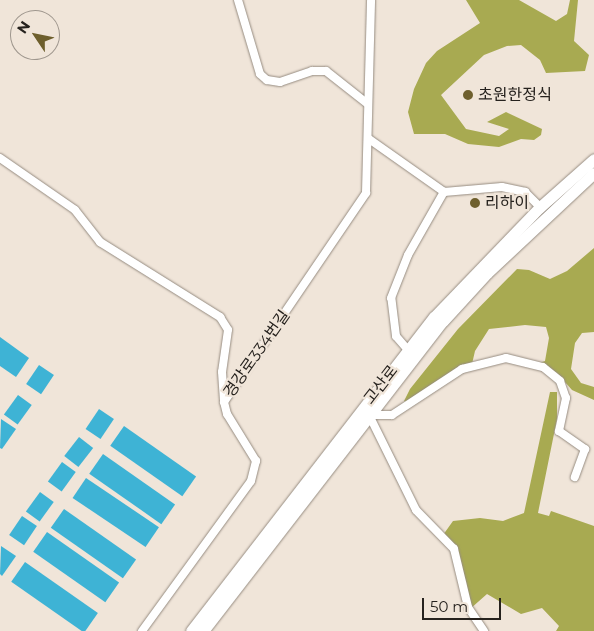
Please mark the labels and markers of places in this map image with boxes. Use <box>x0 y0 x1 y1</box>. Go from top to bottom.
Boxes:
place label: 초원한정식 <box>478 85 552 105</box>
marker: 초원한정식 <box>462 89 474 101</box>
place label: 리하이 <box>485 193 529 213</box>
marker: 리하이 <box>469 197 481 209</box>

